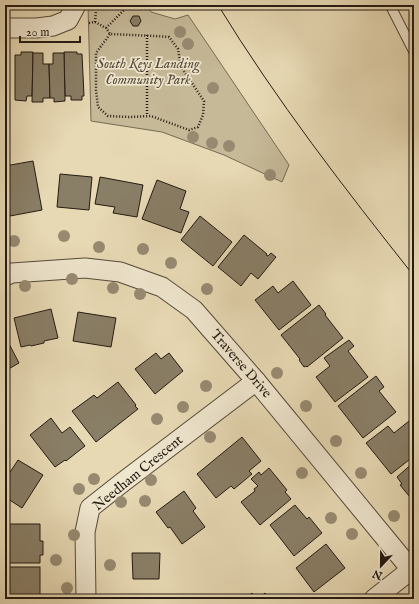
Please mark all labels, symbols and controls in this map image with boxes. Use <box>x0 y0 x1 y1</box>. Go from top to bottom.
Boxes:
scale bar <box>20 18 80 44</box>
text: 20 m <box>26 25 49 40</box>
park label: South Keys Landing Community Park <box>97 55 200 89</box>
street label: Traverse Drive <box>206 326 276 402</box>
street label: Needham Crescent <box>89 431 187 515</box>
north arrow <box>361 546 401 586</box>
text: N <box>370 566 386 583</box>

